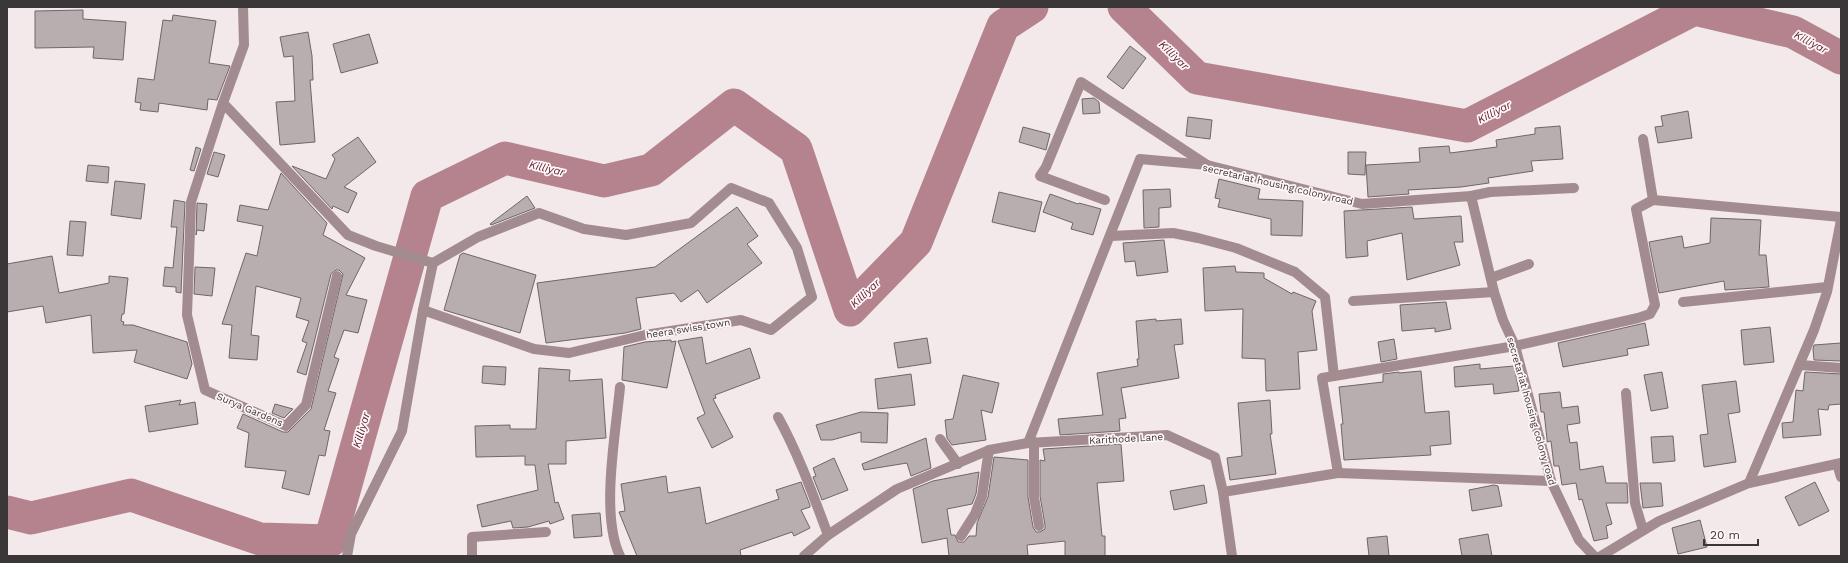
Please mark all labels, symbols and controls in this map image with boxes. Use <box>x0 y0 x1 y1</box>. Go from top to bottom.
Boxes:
water label: Killiyar <box>1792 28 1830 57</box>
water label: Killiyar <box>1156 38 1192 73</box>
water label: Killiyar <box>1475 98 1514 126</box>
water label: Killiyar <box>528 158 567 179</box>
street label: secretariat housing colony road <box>1202 162 1354 207</box>
water label: Killiyar <box>848 276 884 310</box>
street label: heera swiss town <box>645 316 731 341</box>
street label: secretariat housing colony road <box>1505 336 1558 487</box>
street label: Surya Gardens <box>215 391 285 428</box>
water label: Killiyar <box>350 410 373 449</box>
street label: Karithode Lane <box>1089 431 1164 446</box>
scale bar <box>1704 521 1758 547</box>
text: 20 m <box>1710 528 1740 542</box>

